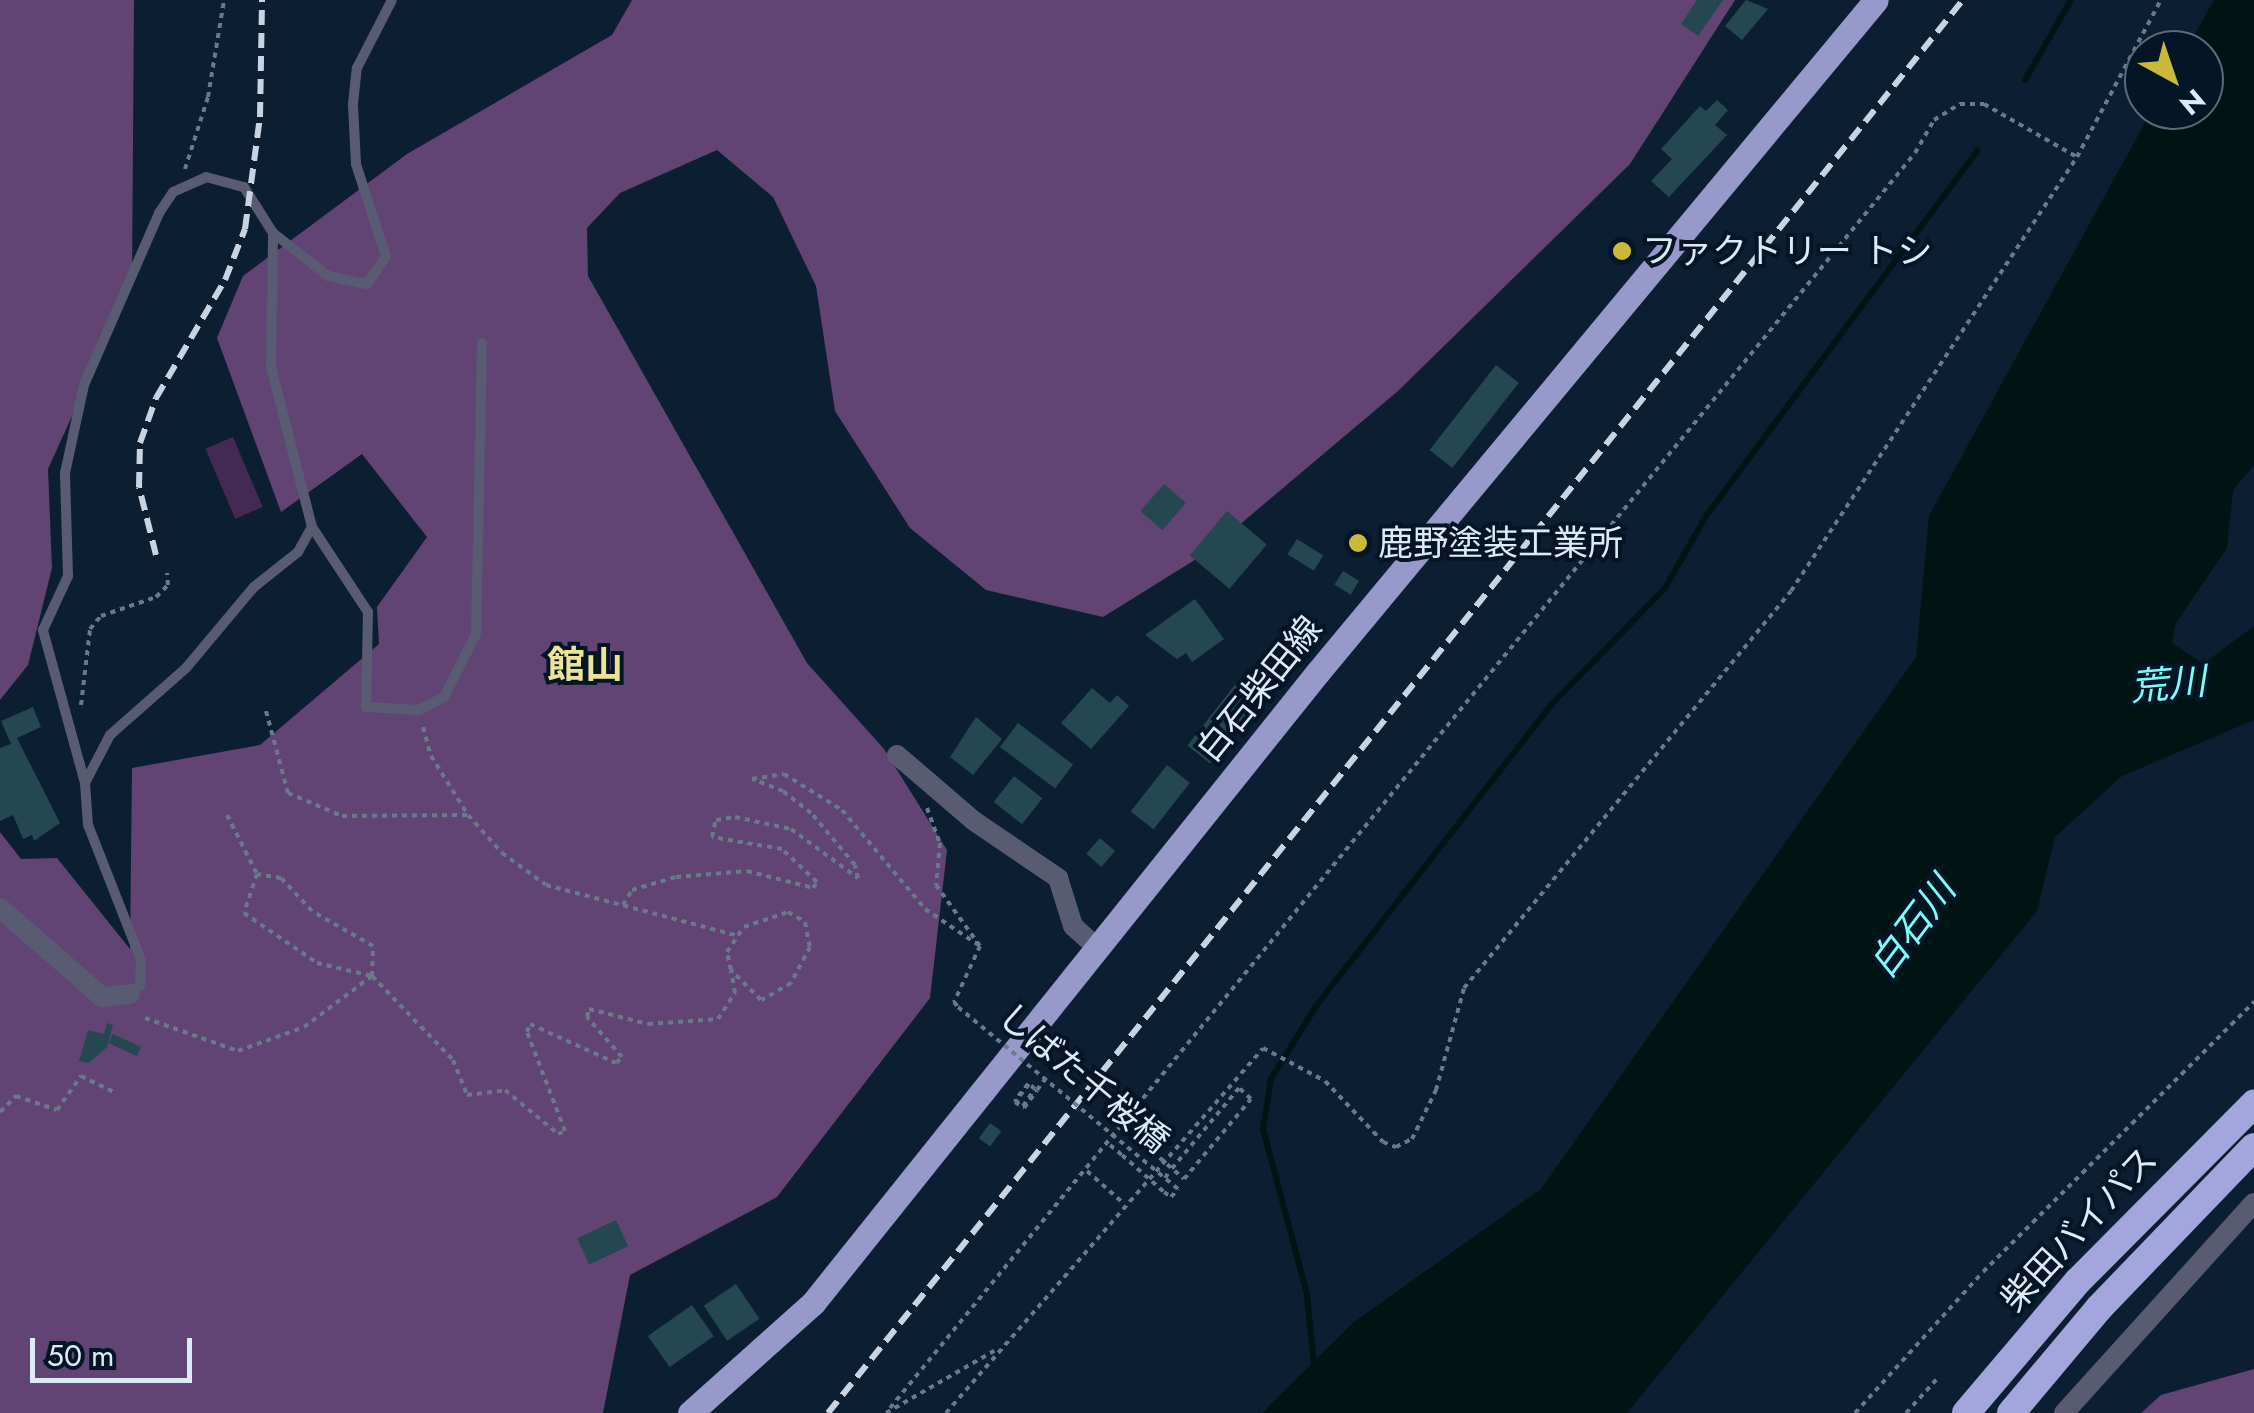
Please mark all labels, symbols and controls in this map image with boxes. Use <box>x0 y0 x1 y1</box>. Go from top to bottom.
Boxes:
north arrow <box>2124 30 2224 130</box>
text: N <box>2171 79 2214 125</box>
place label: ファクトリー トシ <box>1642 230 1932 272</box>
marker: ファクトリー トシ <box>1611 240 1633 262</box>
place label: 鹿野塗装工業所 <box>1378 522 1623 564</box>
marker: 鹿野塗装工業所 <box>1347 532 1369 554</box>
street label: 白石柴田線 <box>1188 608 1330 770</box>
district label: 館山 <box>547 642 623 688</box>
water label: 荒川 <box>2128 658 2208 710</box>
water label: 白石川 <box>1859 868 1965 986</box>
street label: しばた千桜橋 <box>990 994 1178 1162</box>
street label: 柴田バイパス <box>1992 1138 2166 1320</box>
scale bar <box>35 1318 198 1380</box>
text: 50 m <box>47 1334 114 1377</box>

